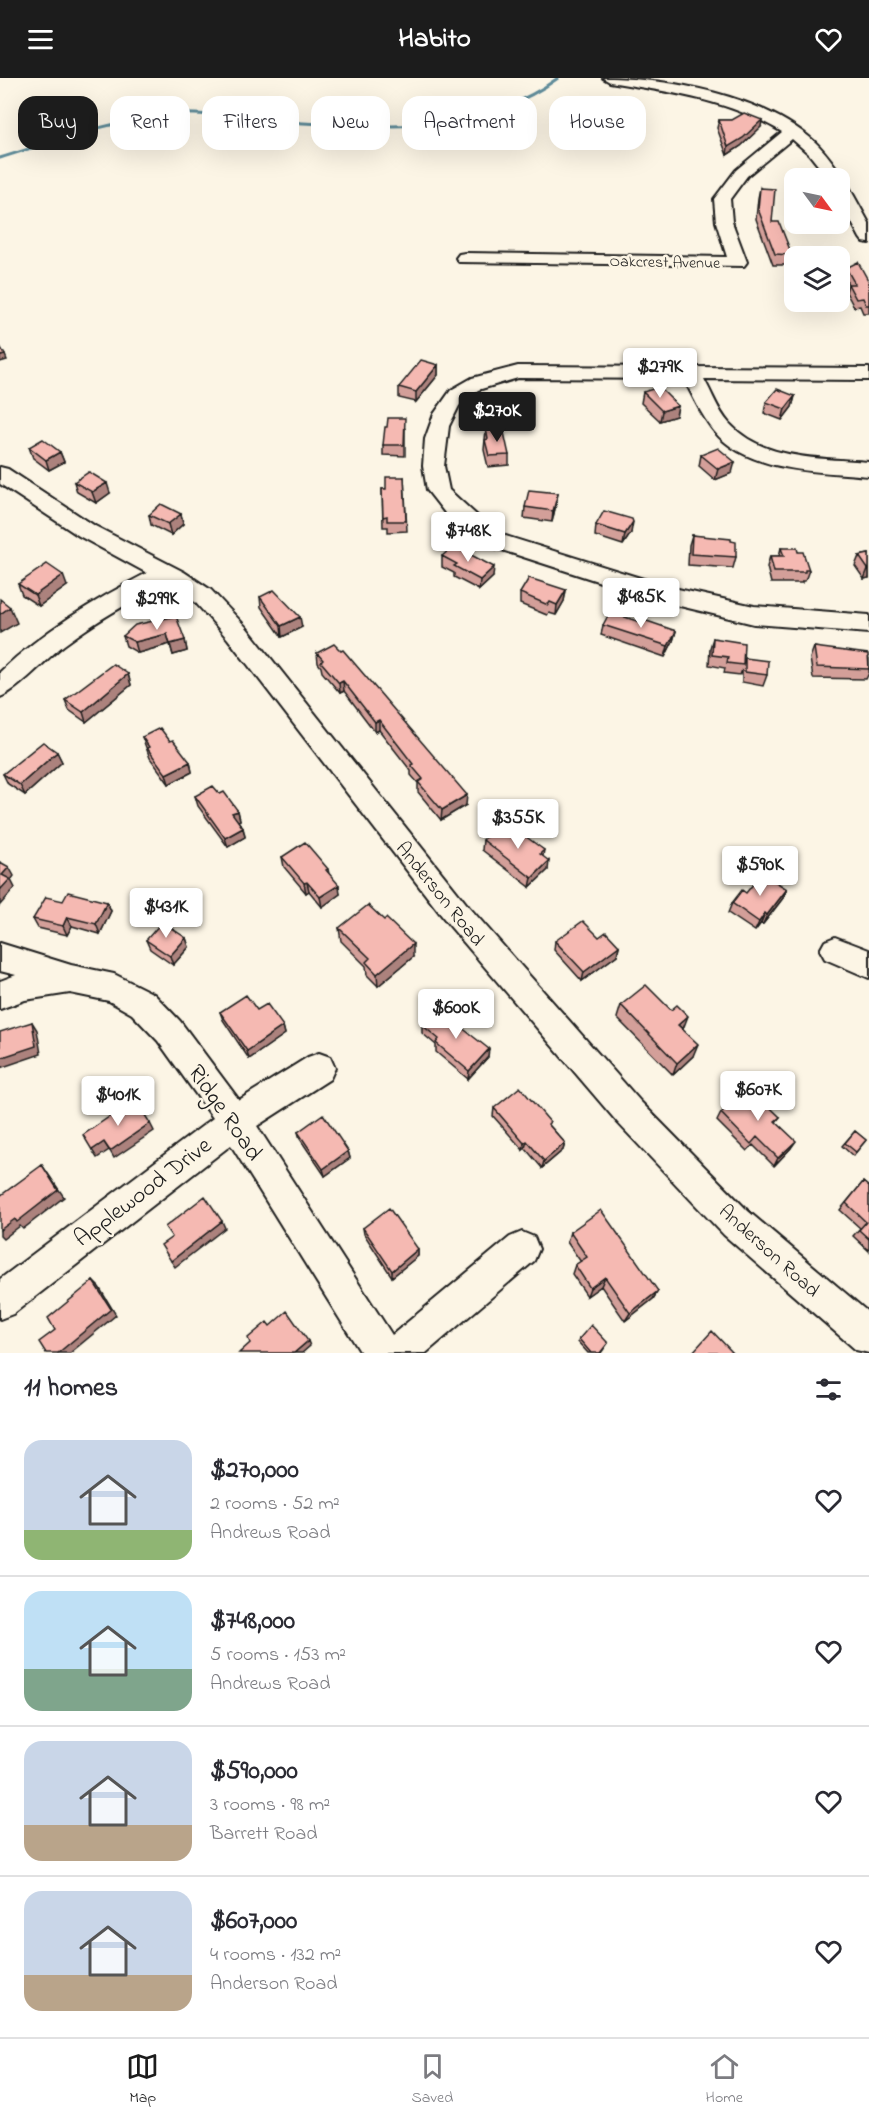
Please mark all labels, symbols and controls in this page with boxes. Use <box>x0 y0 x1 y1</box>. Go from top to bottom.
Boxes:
text: Habito <box>398 20 471 59</box>
icon: menu <box>24 23 57 56</box>
icon: heart <box>812 23 845 56</box>
chip: Buy <box>18 96 98 150</box>
chip: Rent <box>110 96 190 150</box>
chip: Filters <box>202 96 299 150</box>
chip: New <box>311 96 390 150</box>
chip: Apartment <box>402 96 537 150</box>
chip: House <box>549 96 646 150</box>
north arrow <box>784 168 850 234</box>
map controls <box>784 168 850 312</box>
button: layers <box>784 246 850 312</box>
street label: Oakcrest Avenue <box>609 250 721 276</box>
pin: $279K <box>618 348 702 399</box>
text: $279K <box>637 353 683 382</box>
pin: $270K <box>455 392 539 443</box>
text: $270K <box>473 397 521 426</box>
pin: $748K <box>426 512 510 563</box>
text: $748K <box>445 517 491 546</box>
pin: $485K <box>599 578 683 629</box>
pin: $299K <box>115 580 199 631</box>
text: $485K <box>617 583 665 612</box>
text: $299K <box>135 585 179 614</box>
pin: $355K <box>476 799 560 850</box>
text: $355K <box>492 804 544 833</box>
street label: Anderson Road <box>388 836 490 953</box>
pin: $590K <box>718 846 802 897</box>
text: $590K <box>736 851 784 880</box>
pin: $431K <box>124 888 208 939</box>
text: $431K <box>144 893 188 922</box>
pin: $600K <box>414 989 498 1040</box>
text: $600K <box>432 994 480 1023</box>
street label: Ridge Road <box>178 1058 270 1169</box>
pin: $607K <box>716 1071 800 1122</box>
pin: $401K <box>76 1076 160 1127</box>
text: $607K <box>734 1076 782 1105</box>
text: $401K <box>95 1081 141 1110</box>
street label: Applewood Drive <box>67 1129 220 1257</box>
street label: Anderson Road <box>711 1198 825 1305</box>
text: 11 homes <box>24 1370 118 1408</box>
icon: filters <box>812 1373 845 1406</box>
text: $270,000 <box>210 1452 299 1490</box>
icon: home <box>72 1464 144 1536</box>
icon: heart <box>812 1484 845 1517</box>
text: 2 rooms · 52 m² <box>210 1490 340 1519</box>
text: Andrews Road <box>210 1519 330 1548</box>
text: $748,000 <box>210 1603 295 1641</box>
icon: home <box>72 1615 144 1687</box>
icon: heart <box>812 1635 845 1668</box>
text: 5 rooms · 153 m² <box>210 1641 346 1670</box>
text: Andrews Road <box>210 1670 330 1699</box>
text: $590,000 <box>210 1753 298 1791</box>
icon: home <box>72 1765 144 1837</box>
icon: heart <box>812 1785 845 1818</box>
text: 3 rooms · 98 m² <box>210 1791 330 1820</box>
text: Barrett Road <box>210 1820 318 1849</box>
text: $607,000 <box>210 1903 297 1941</box>
icon: home <box>72 1915 144 1987</box>
icon: heart <box>812 1935 845 1968</box>
text: 4 rooms · 132 m² <box>210 1941 341 1970</box>
text: Anderson Road <box>210 1970 338 1999</box>
tab: Map <box>126 2050 159 2110</box>
tab: Saved <box>412 2050 453 2110</box>
tab: Home <box>706 2050 743 2110</box>

